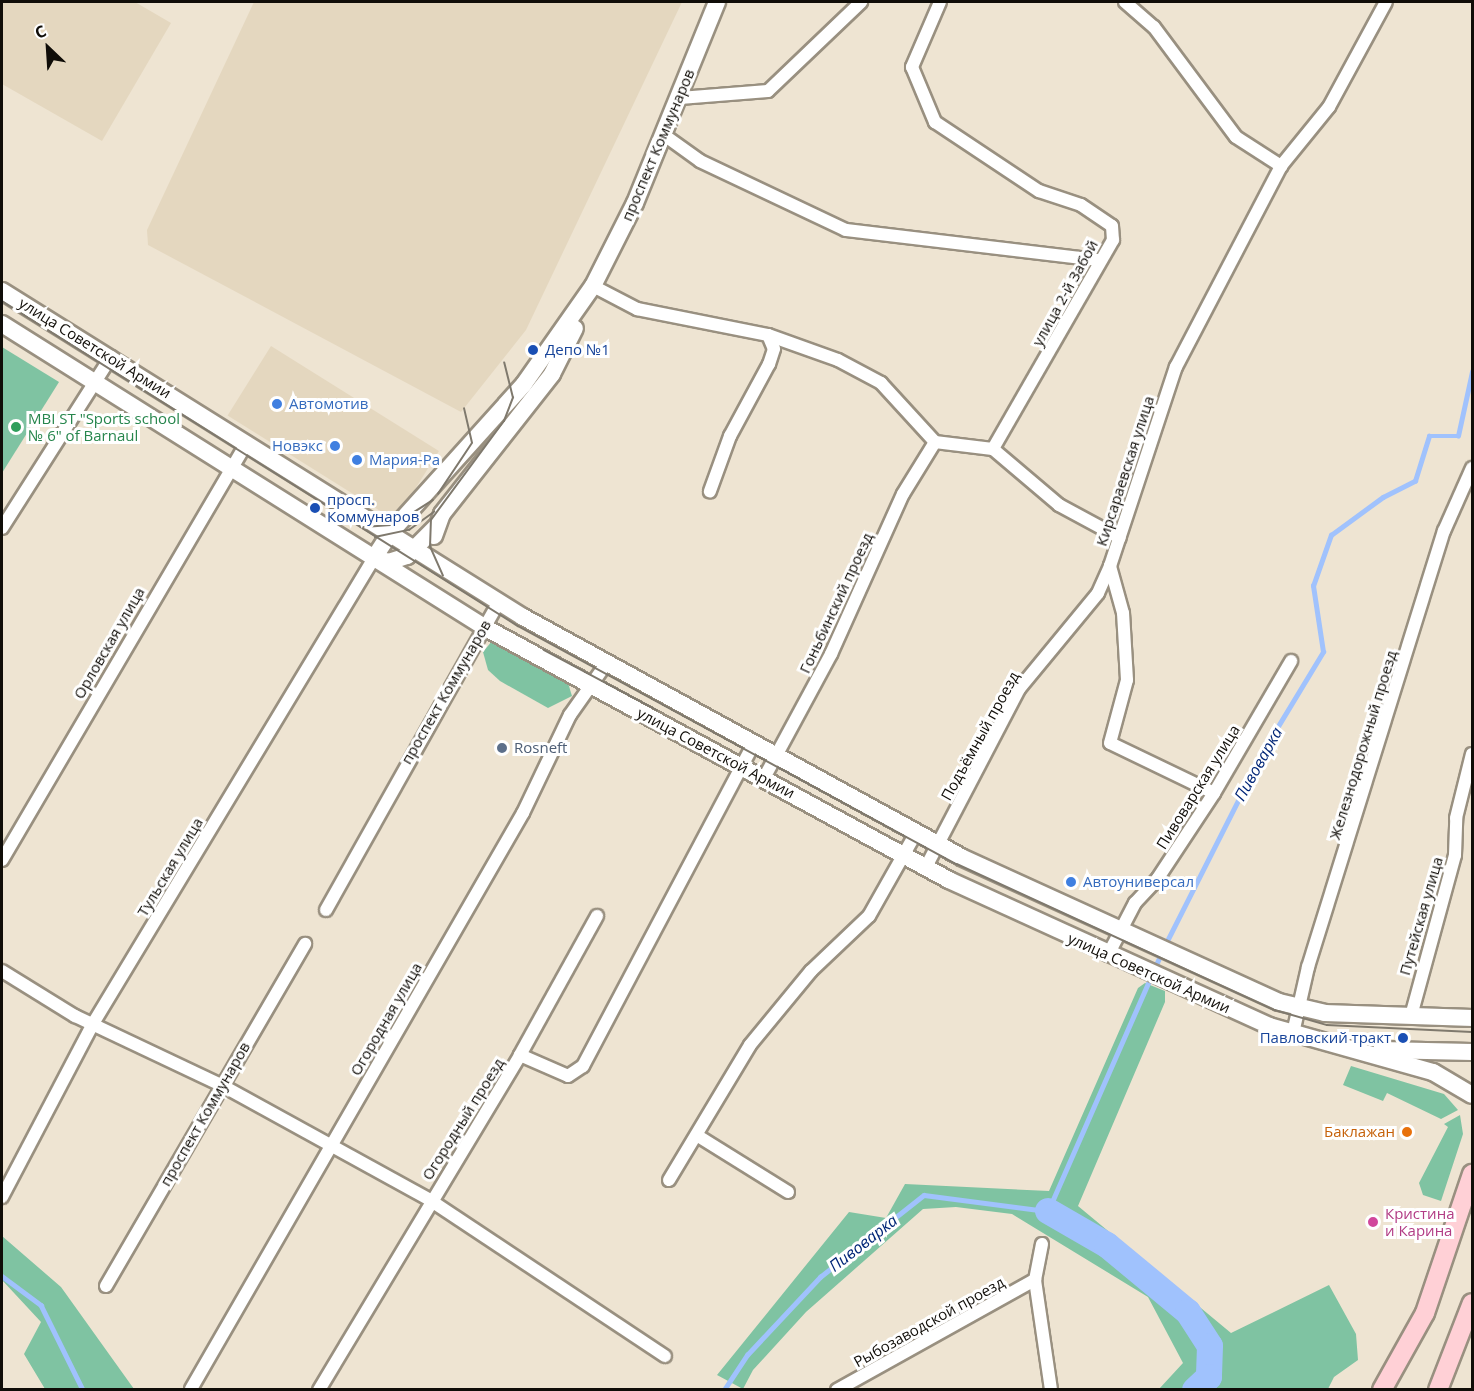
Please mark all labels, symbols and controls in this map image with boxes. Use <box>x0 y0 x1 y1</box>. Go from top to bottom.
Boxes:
north arrow <box>18 18 78 78</box>
text: С <box>31 20 50 44</box>
street label: проспект Коммунаров <box>618 66 698 224</box>
street label: улица 2-й Забой <box>1028 237 1102 349</box>
street label: улица Советской Армии <box>16 294 174 402</box>
place label: Депо №1 <box>545 341 610 359</box>
marker: Депо №1 <box>526 343 540 357</box>
street label: Кирсараевская улица <box>1092 394 1158 548</box>
place label: Автомотив <box>289 395 368 413</box>
marker: Автомотив <box>270 397 284 411</box>
place label: MBI ST "Sports school № 6" of Barnaul <box>28 409 180 444</box>
marker: MBI ST "Sports school № 6" of Barnaul <box>9 420 23 434</box>
place label: Новэкс <box>272 437 323 455</box>
marker: Новэкс <box>328 439 342 453</box>
place label: Мария-Ра <box>369 451 440 469</box>
marker: Мария-Ра <box>350 453 364 467</box>
place label: просп. Коммунаров <box>327 490 419 525</box>
marker: просп. Коммунаров <box>308 501 322 515</box>
street label: Гоньбинский проезд <box>796 530 876 676</box>
street label: Орловская улица <box>70 584 148 702</box>
street label: проспект Коммунаров <box>397 617 495 767</box>
street label: Железнодорожный проезд <box>1326 648 1400 842</box>
street label: Подъёмный проезд <box>937 668 1023 804</box>
street label: улица Советской Армии <box>634 704 798 802</box>
street label: Пивоварская улица <box>1152 722 1244 852</box>
water label: Пивоварка <box>1230 724 1286 804</box>
place label: Rosneft <box>514 739 567 757</box>
marker: Rosneft <box>495 741 509 755</box>
street label: Тульская улица <box>133 814 207 920</box>
street label: Путейская улица <box>1395 855 1447 977</box>
place label: Автоуниверсал <box>1083 873 1194 891</box>
marker: Автоуниверсал <box>1064 875 1078 889</box>
street label: улица Советской Армии <box>1065 929 1233 1017</box>
street label: Огородная улица <box>346 959 426 1079</box>
place label: Павловский тракт <box>1260 1029 1391 1047</box>
marker: Павловский тракт <box>1396 1031 1410 1045</box>
street label: проспект Коммунаров <box>156 1039 254 1189</box>
street label: Огородный проезд <box>418 1055 508 1183</box>
place label: Баклажан <box>1324 1123 1395 1141</box>
marker: Баклажан <box>1400 1125 1414 1139</box>
place label: Кристина и Карина <box>1385 1204 1454 1239</box>
water label: Пивоварка <box>825 1210 901 1276</box>
marker: Кристина и Карина <box>1366 1215 1380 1229</box>
street label: Рыбозаводской проезд <box>851 1273 1007 1371</box>

